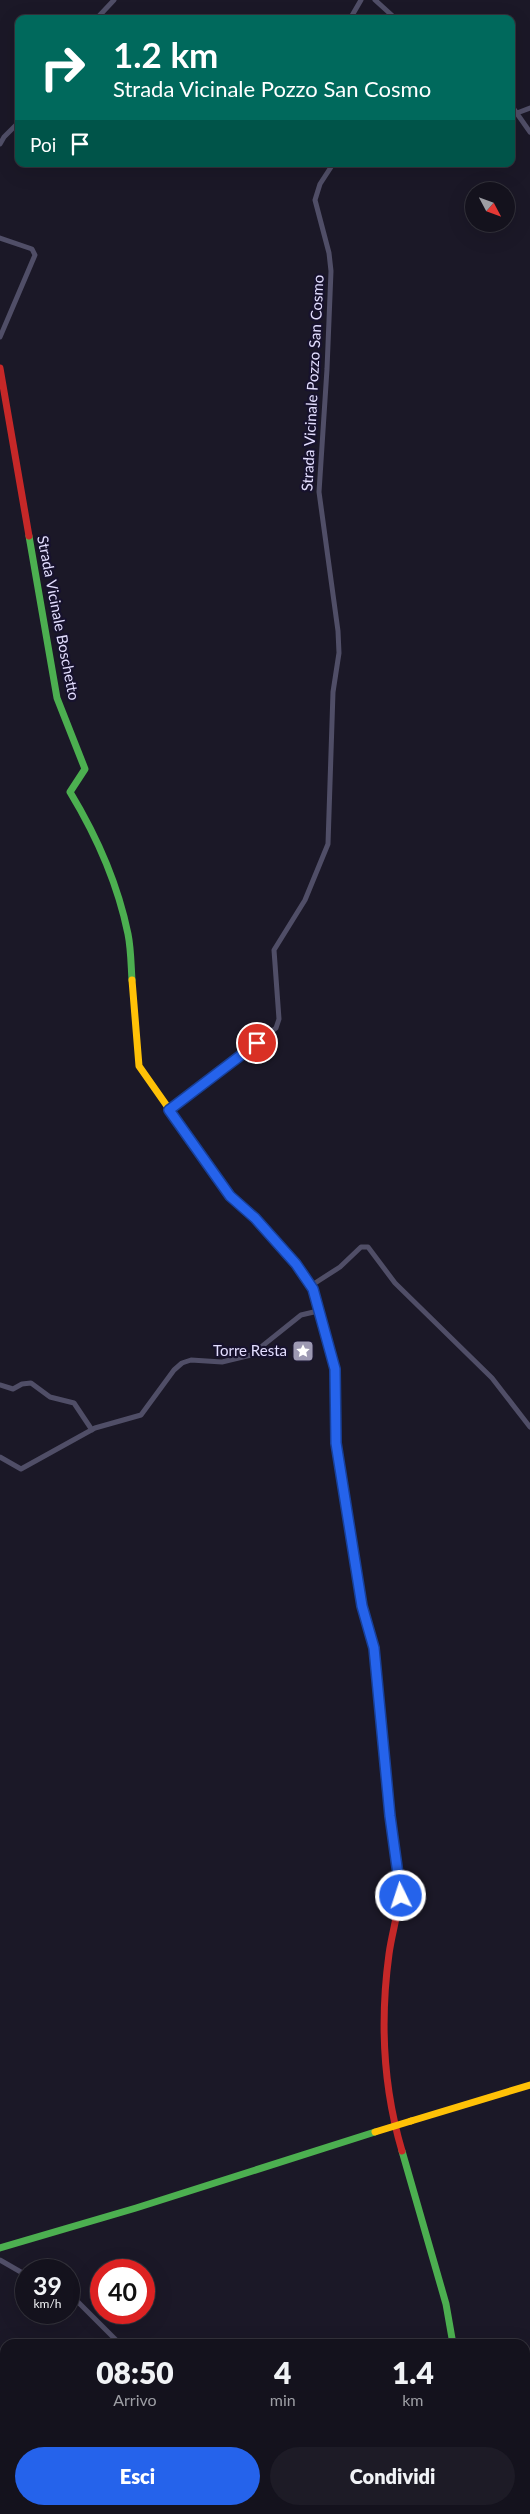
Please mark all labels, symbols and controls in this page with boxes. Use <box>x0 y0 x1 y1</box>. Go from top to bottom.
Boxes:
text: 1.2 km <box>113 33 218 75</box>
icon: right <box>30 35 95 100</box>
text: Strada Vicinale Pozzo San Cosmo <box>113 75 431 102</box>
icon: arrive <box>66 130 94 158</box>
text: Poi <box>30 133 56 156</box>
north arrow <box>465 182 515 232</box>
map controls <box>465 182 515 232</box>
street label: Strada Vicinale Pozzo San Cosmo <box>297 274 327 492</box>
street label: Strada Vicinale Boschetto <box>34 534 84 702</box>
pin <box>236 1022 278 1064</box>
icon: arrive <box>243 1029 271 1057</box>
place icon: Torre Resta <box>291 1339 315 1363</box>
place label: Torre Resta <box>213 1341 287 1359</box>
position arrow <box>374 1869 426 1921</box>
speed limit sign: 40 <box>90 2259 155 2324</box>
text: 39 <box>33 2270 62 2300</box>
text: km/h <box>33 2296 62 2311</box>
text: 08:50 <box>96 2354 174 2390</box>
text: 4 <box>274 2354 291 2390</box>
text: 1.4 <box>392 2354 434 2390</box>
text: Arrivo <box>113 2390 157 2409</box>
text: min <box>270 2390 296 2409</box>
text: km <box>402 2390 424 2409</box>
button: Esci <box>15 2447 260 2505</box>
button: Condividi <box>270 2447 515 2505</box>

